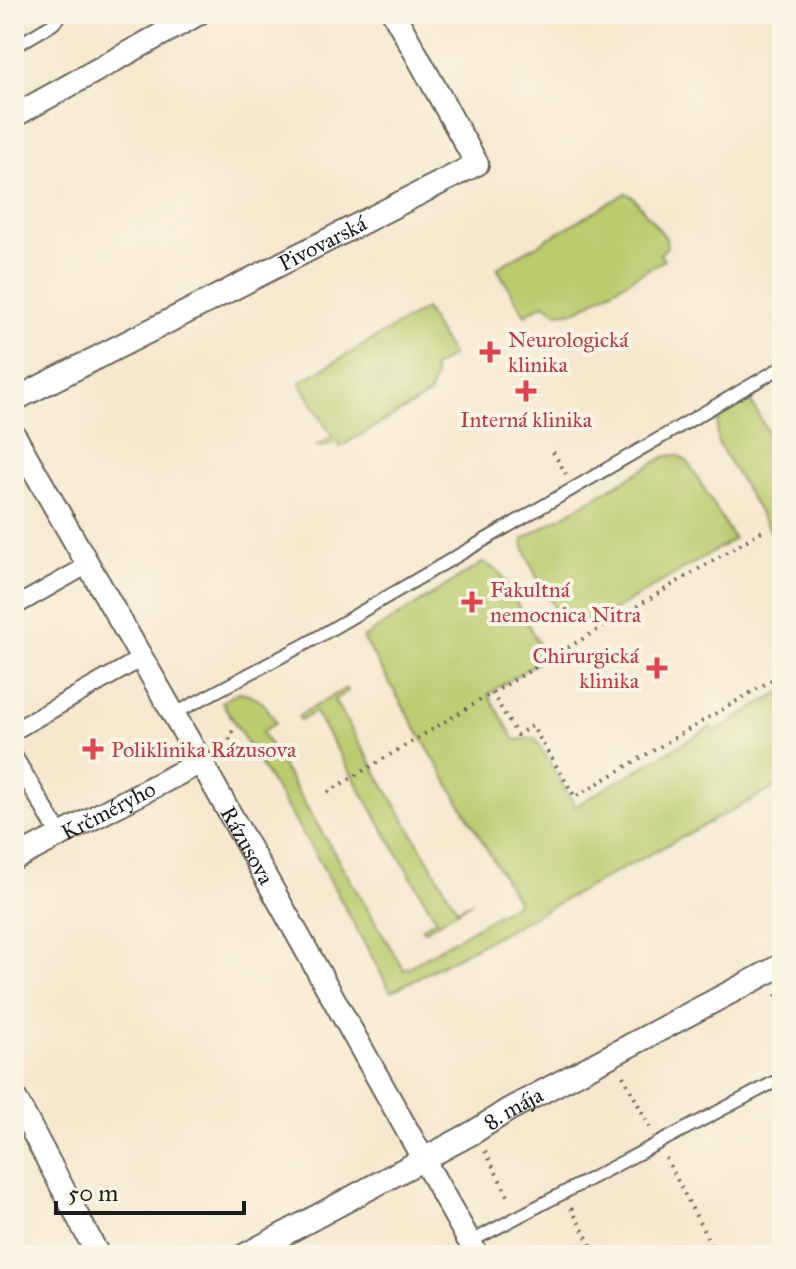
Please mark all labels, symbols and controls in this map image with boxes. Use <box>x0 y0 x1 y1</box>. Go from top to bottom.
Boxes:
street label: Pivovarská <box>274 209 372 277</box>
place label: Neurologická klinika <box>508 326 629 378</box>
marker: Neurologická klinika <box>479 341 501 363</box>
marker: Interná klinika <box>515 380 537 402</box>
place label: Interná klinika <box>460 406 593 433</box>
place label: Fakultná nemocnica Nitra <box>490 576 642 628</box>
marker: Fakultná nemocnica Nitra <box>461 591 483 613</box>
place label: Chirurgická klinika <box>532 642 640 694</box>
marker: Chirurgická klinika <box>646 657 668 679</box>
place label: Poliklinika Rázusova <box>111 736 297 763</box>
marker: Poliklinika Rázusova <box>82 738 104 760</box>
street label: Krčméryho <box>56 775 160 846</box>
street label: Rázusova <box>215 801 281 890</box>
street label: 8. mája <box>479 1080 548 1136</box>
scale bar <box>56 1165 244 1215</box>
text: 50 m <box>68 1178 118 1208</box>

